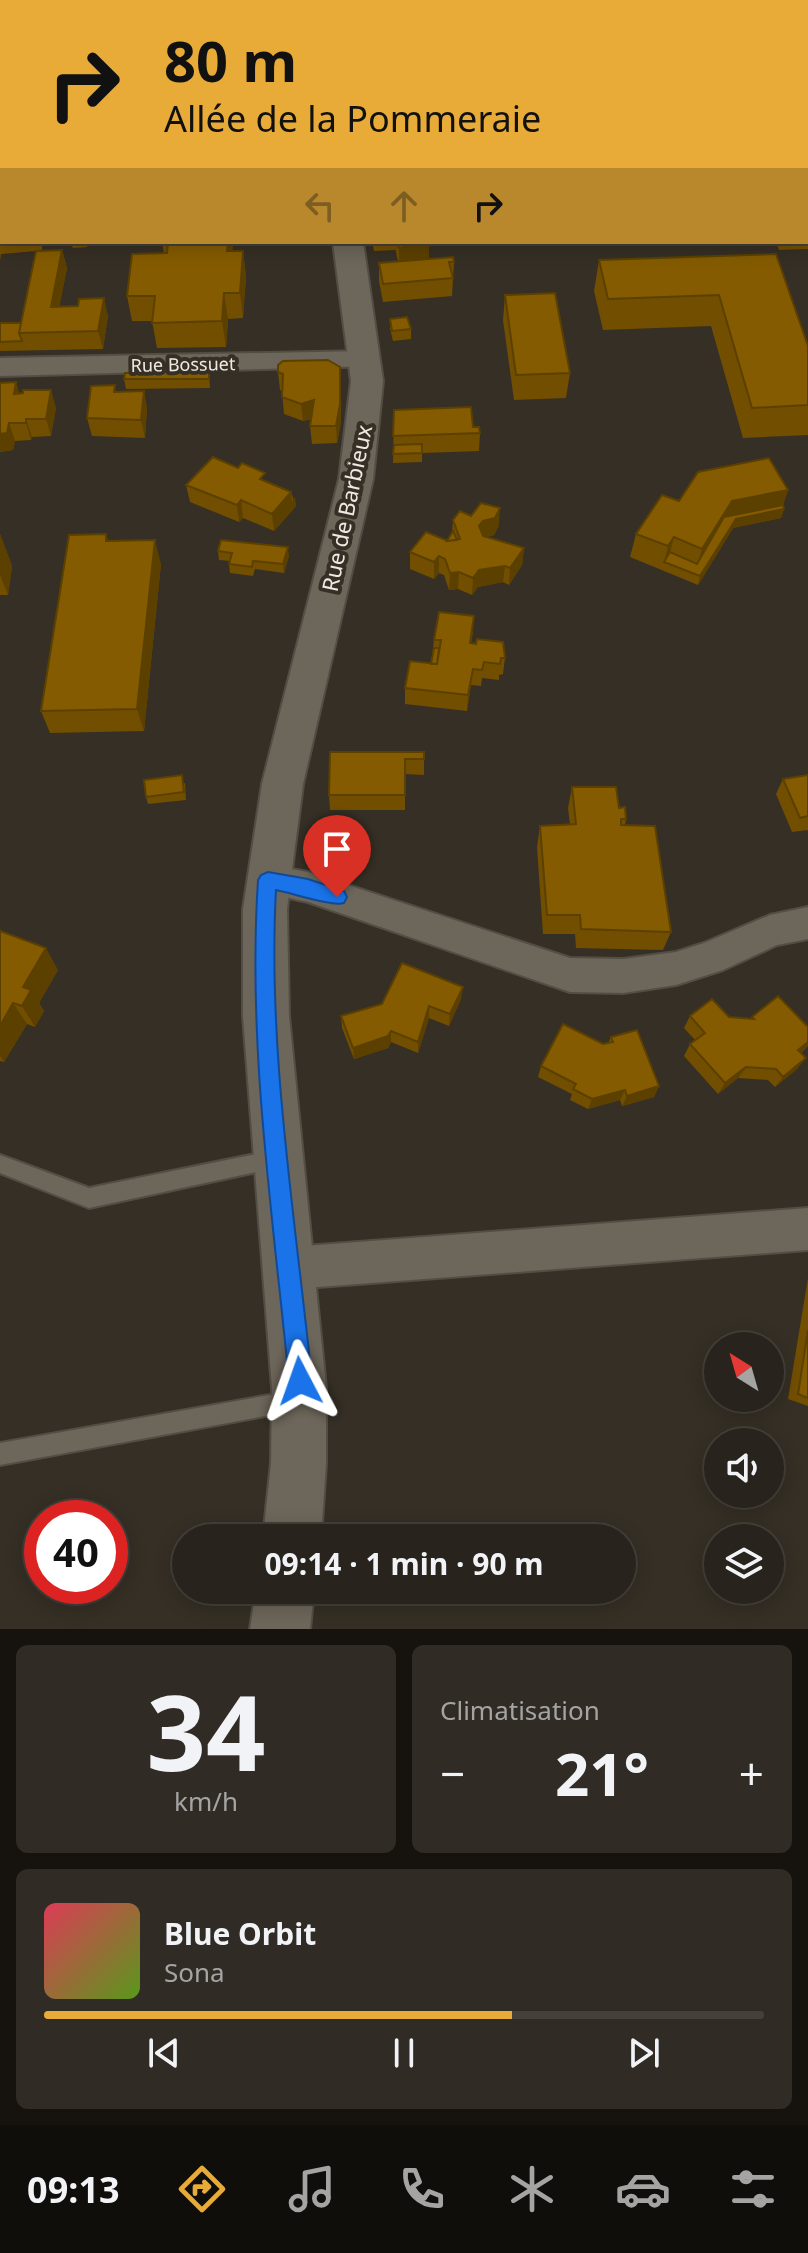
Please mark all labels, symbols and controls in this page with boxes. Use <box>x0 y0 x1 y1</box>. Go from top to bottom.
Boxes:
text: 80 m <box>164 22 297 98</box>
icon: right <box>32 32 136 136</box>
text: Allée de la Pommeraie <box>164 94 541 143</box>
icon: left <box>298 184 342 228</box>
icon: ahead <box>382 184 426 228</box>
icon: right <box>466 184 510 228</box>
street label: Rue Bossuet <box>130 351 236 377</box>
street label: Rue de Barbieux <box>314 422 378 594</box>
pin <box>303 815 371 897</box>
icon: arrive <box>315 827 359 871</box>
north arrow <box>704 1332 784 1412</box>
map controls <box>704 1332 784 1604</box>
position arrow <box>258 1339 342 1423</box>
button: sound <box>704 1428 784 1508</box>
speed limit sign: 40 <box>24 1500 128 1604</box>
button: layers <box>704 1524 784 1604</box>
text: 09:14 · 1 min · 90 m <box>264 1543 544 1584</box>
text: 34 <box>147 1660 265 1801</box>
text: Climatisation <box>440 1692 600 1728</box>
text: 21° <box>555 1732 649 1814</box>
text: − <box>440 1743 465 1803</box>
text: + <box>739 1743 764 1803</box>
text: km/h <box>174 1783 238 1819</box>
text: Blue Orbit <box>164 1913 316 1954</box>
text: Sona <box>164 1954 225 1990</box>
icon: previous <box>142 2031 186 2075</box>
icon: pause <box>382 2031 426 2075</box>
icon: next <box>622 2031 666 2075</box>
icon: directions <box>174 2161 230 2217</box>
icon: music <box>284 2161 340 2217</box>
icon: phone <box>394 2161 450 2217</box>
icon: climate <box>504 2161 560 2217</box>
icon: car <box>615 2161 671 2217</box>
icon: filters <box>725 2161 781 2217</box>
text: 09:13 <box>27 2165 120 2214</box>

